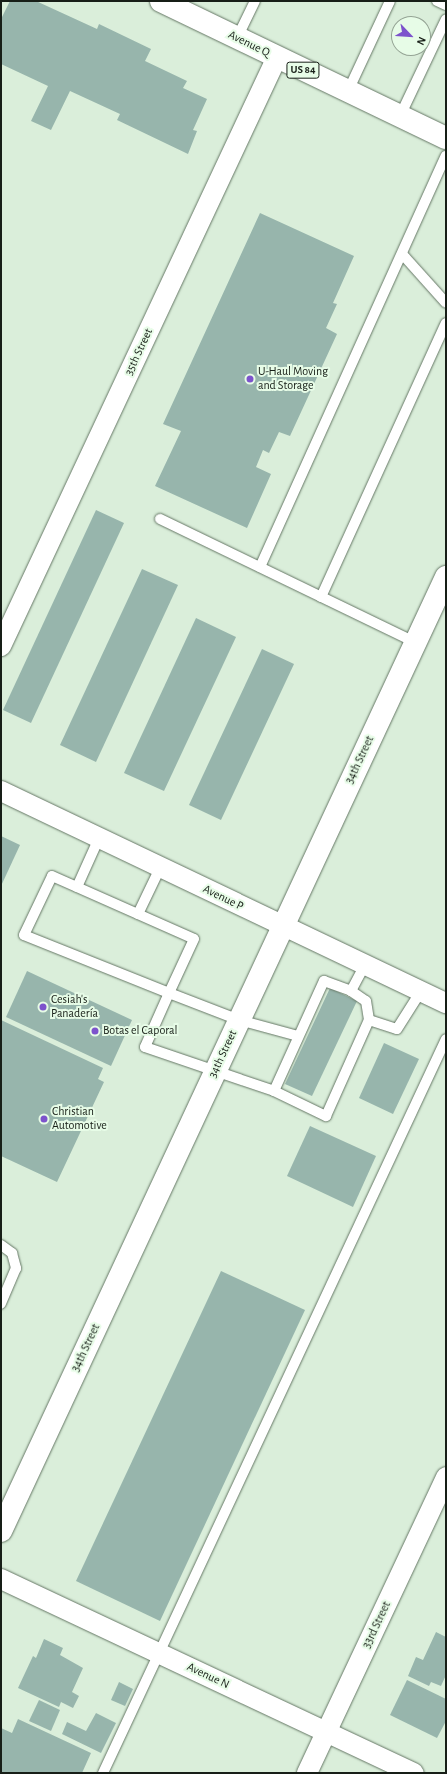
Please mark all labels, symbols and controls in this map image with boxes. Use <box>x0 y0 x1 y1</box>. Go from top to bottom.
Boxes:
north arrow <box>391 16 431 56</box>
street label: Avenue Q <box>226 28 272 60</box>
text: N <box>415 35 428 47</box>
road number: US 84 <box>286 61 320 79</box>
street label: 35th Street <box>122 326 156 378</box>
place label: U-Haul Moving and Storage <box>258 365 328 393</box>
marker: U-Haul Moving and Storage <box>245 374 255 384</box>
street label: 34th Street <box>343 734 377 786</box>
street label: Avenue P <box>200 882 246 914</box>
place label: Cesiah's Panadería <box>51 993 98 1021</box>
marker: Cesiah's Panadería <box>38 1002 48 1012</box>
place label: Botas el Caporal <box>103 1024 177 1038</box>
marker: Botas el Caporal <box>90 1026 100 1036</box>
street label: 34th Street <box>206 1028 240 1080</box>
place label: Christian Automotive <box>52 1105 107 1133</box>
marker: Christian Automotive <box>39 1114 49 1124</box>
street label: 34th Street <box>69 1322 103 1374</box>
street label: 33rd Street <box>360 1599 394 1651</box>
street label: Avenue N <box>184 1660 232 1692</box>

